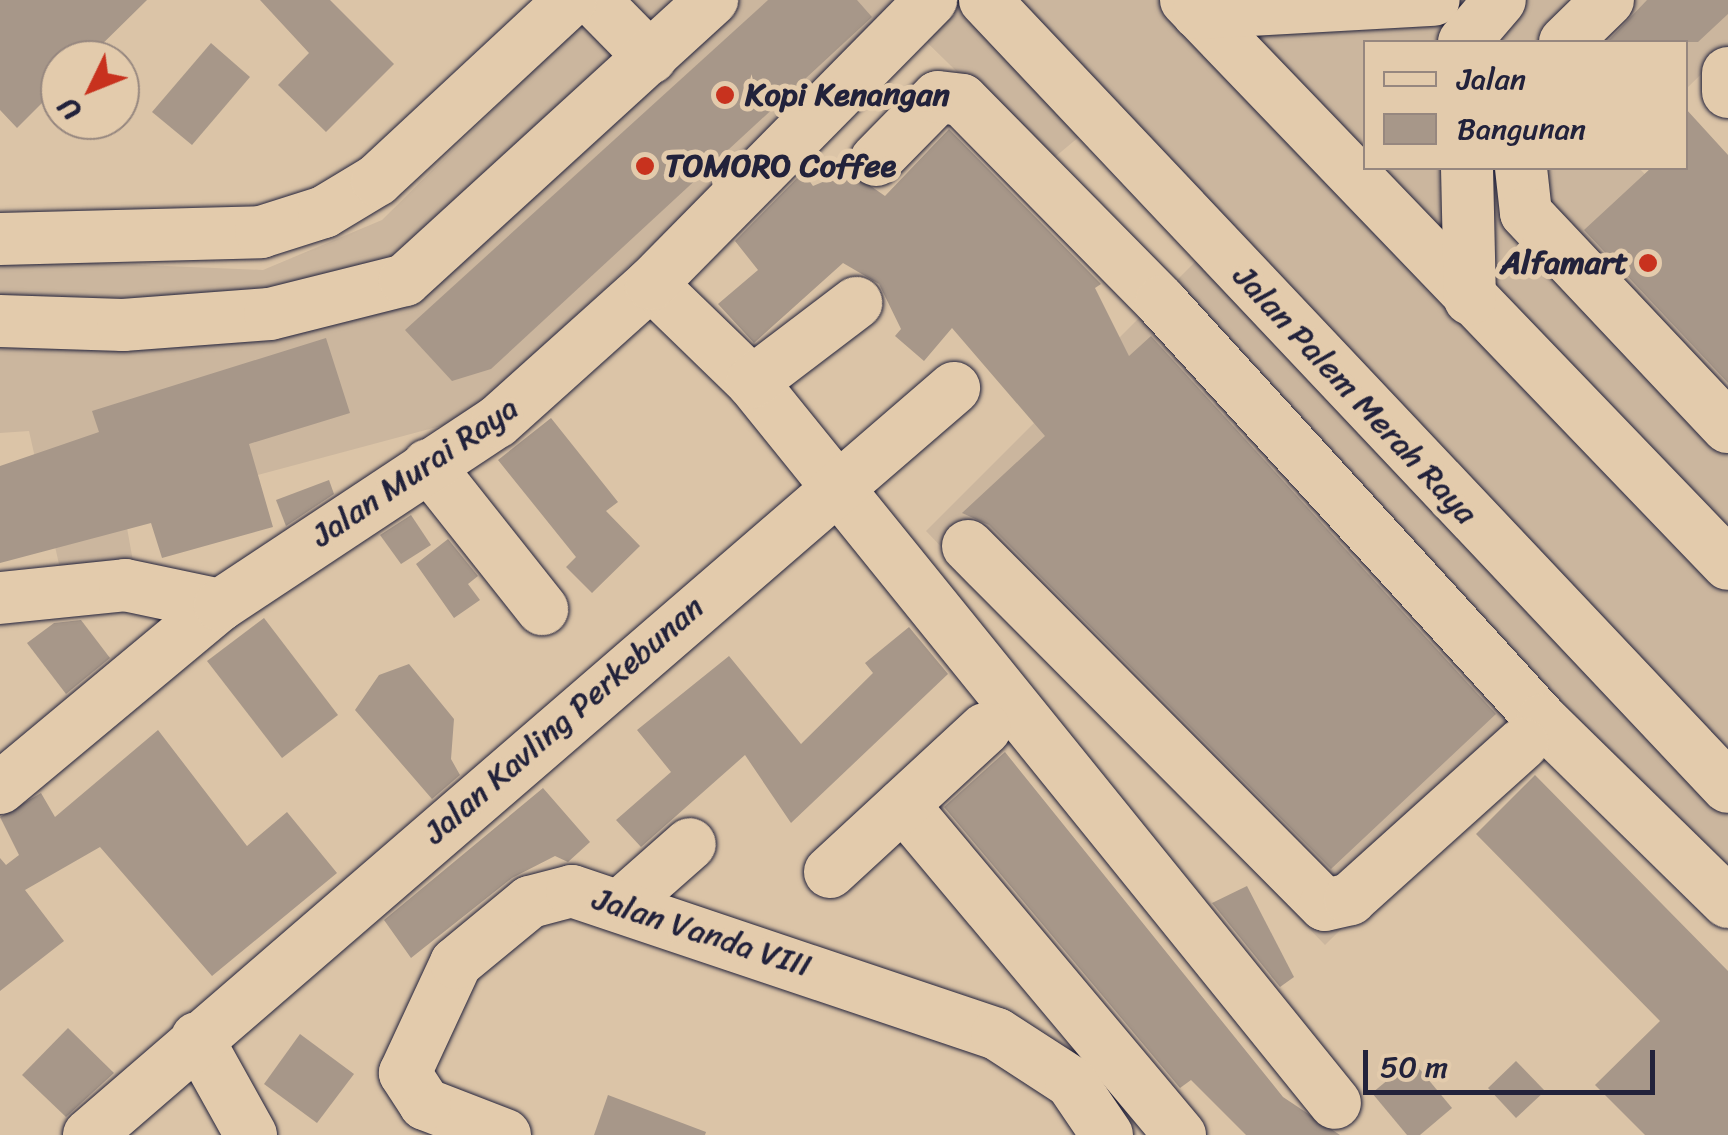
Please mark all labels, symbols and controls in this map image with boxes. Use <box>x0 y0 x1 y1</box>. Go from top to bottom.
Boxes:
north arrow <box>40 40 140 140</box>
legend <box>1363 40 1688 170</box>
text: Jalan <box>1457 52 1526 106</box>
place label: Kopi Kenangan <box>745 76 951 114</box>
marker: Kopi Kenangan <box>714 84 736 106</box>
text: U <box>45 86 93 133</box>
text: Bangunan <box>1457 102 1586 156</box>
place label: TOMORO Coffee <box>665 147 896 185</box>
marker: TOMORO Coffee <box>634 155 656 177</box>
place label: Alfamart <box>1500 244 1628 282</box>
marker: Alfamart <box>1637 252 1659 274</box>
street label: Jalan Palem Merah Raya <box>1225 257 1485 533</box>
street label: Jalan Murai Raya <box>305 389 525 555</box>
street label: Jalan Kavling Perkebunan <box>416 588 712 852</box>
street label: Jalan Vanda VIII <box>589 880 815 986</box>
scale bar <box>1368 1030 1660 1092</box>
text: 50 m <box>1380 1040 1448 1094</box>

